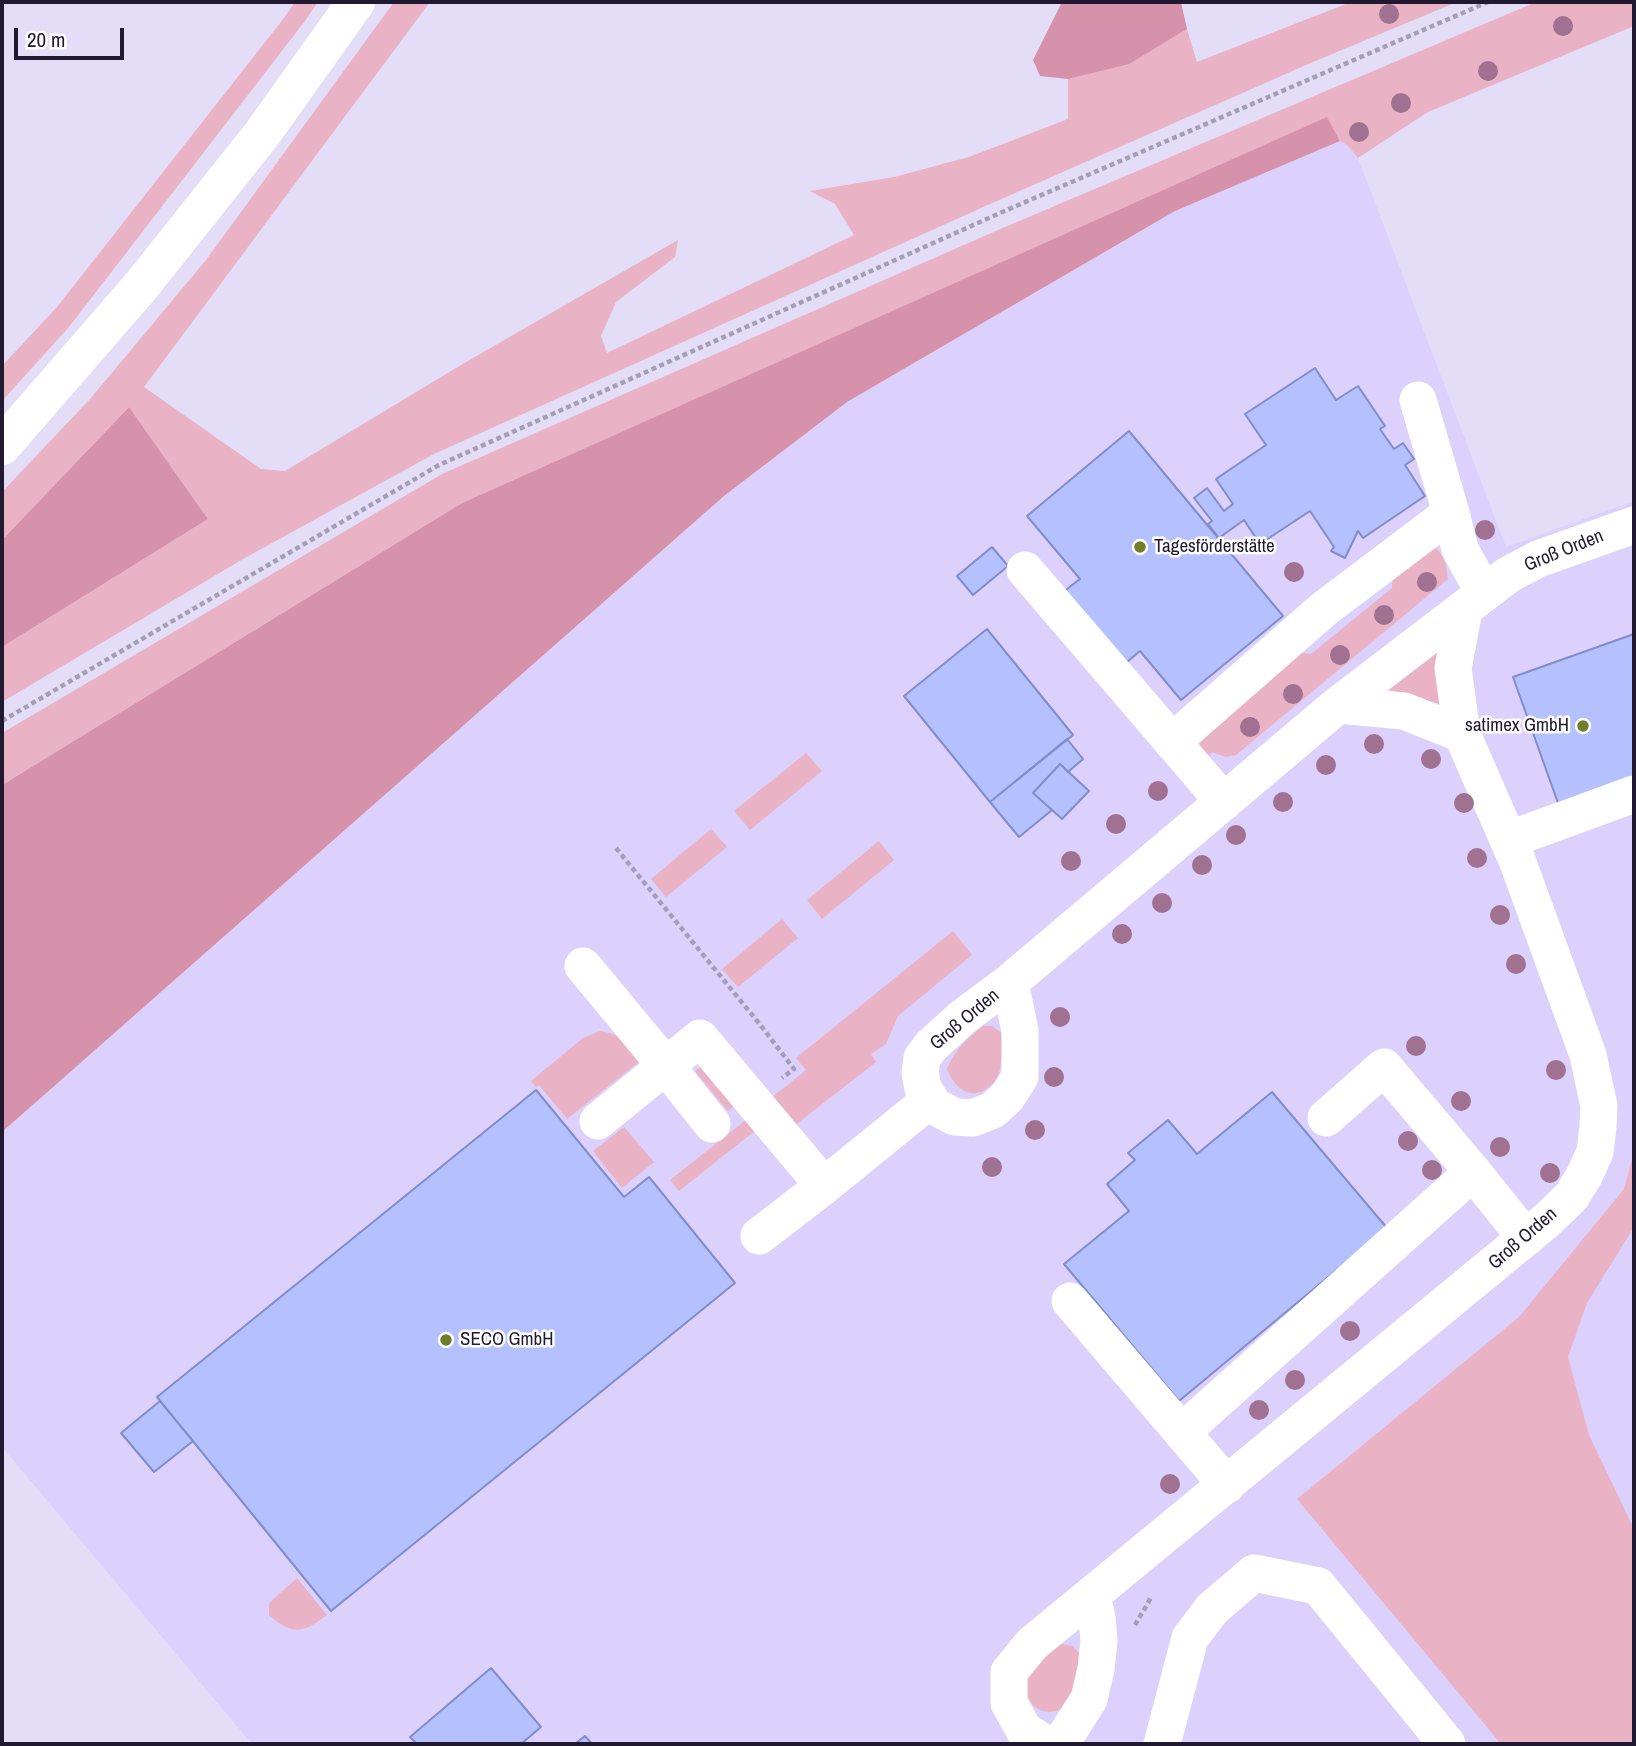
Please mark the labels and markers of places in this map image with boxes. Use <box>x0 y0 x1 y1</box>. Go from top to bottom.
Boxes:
place label: Tagesförderstätte <box>1154 536 1275 558</box>
marker: Tagesförderstätte <box>1132 539 1148 555</box>
place label: satimex GmbH <box>1465 715 1569 737</box>
marker: satimex GmbH <box>1575 718 1591 734</box>
place label: SECO GmbH <box>460 1329 553 1351</box>
marker: SECO GmbH <box>438 1332 454 1348</box>

